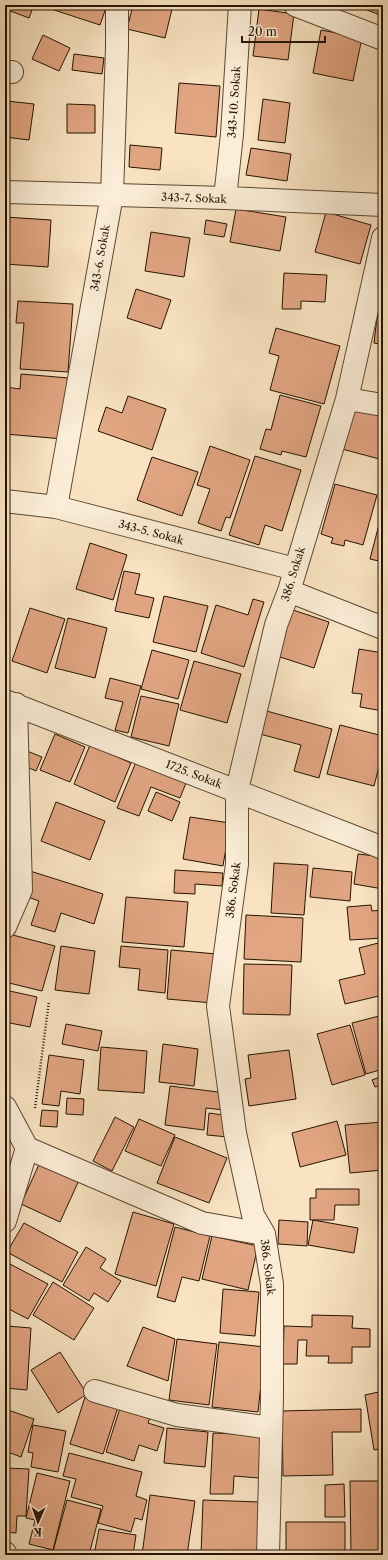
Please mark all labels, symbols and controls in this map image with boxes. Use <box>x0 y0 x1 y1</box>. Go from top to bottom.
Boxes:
scale bar <box>242 18 325 44</box>
text: 20 m <box>248 24 277 39</box>
street label: 343-10. Sokak <box>224 65 244 139</box>
street label: 343-7. Sokak <box>161 190 228 206</box>
street label: 343-6. Sokak <box>87 223 113 292</box>
street label: 343-5. Sokak <box>117 517 186 548</box>
street label: 386. Sokak <box>278 544 308 603</box>
street label: 1725. Sokak <box>164 757 225 791</box>
street label: 386. Sokak <box>223 860 243 919</box>
street label: 386. Sokak <box>258 1238 278 1297</box>
north arrow <box>18 1502 58 1542</box>
text: K <box>32 1525 42 1539</box>

